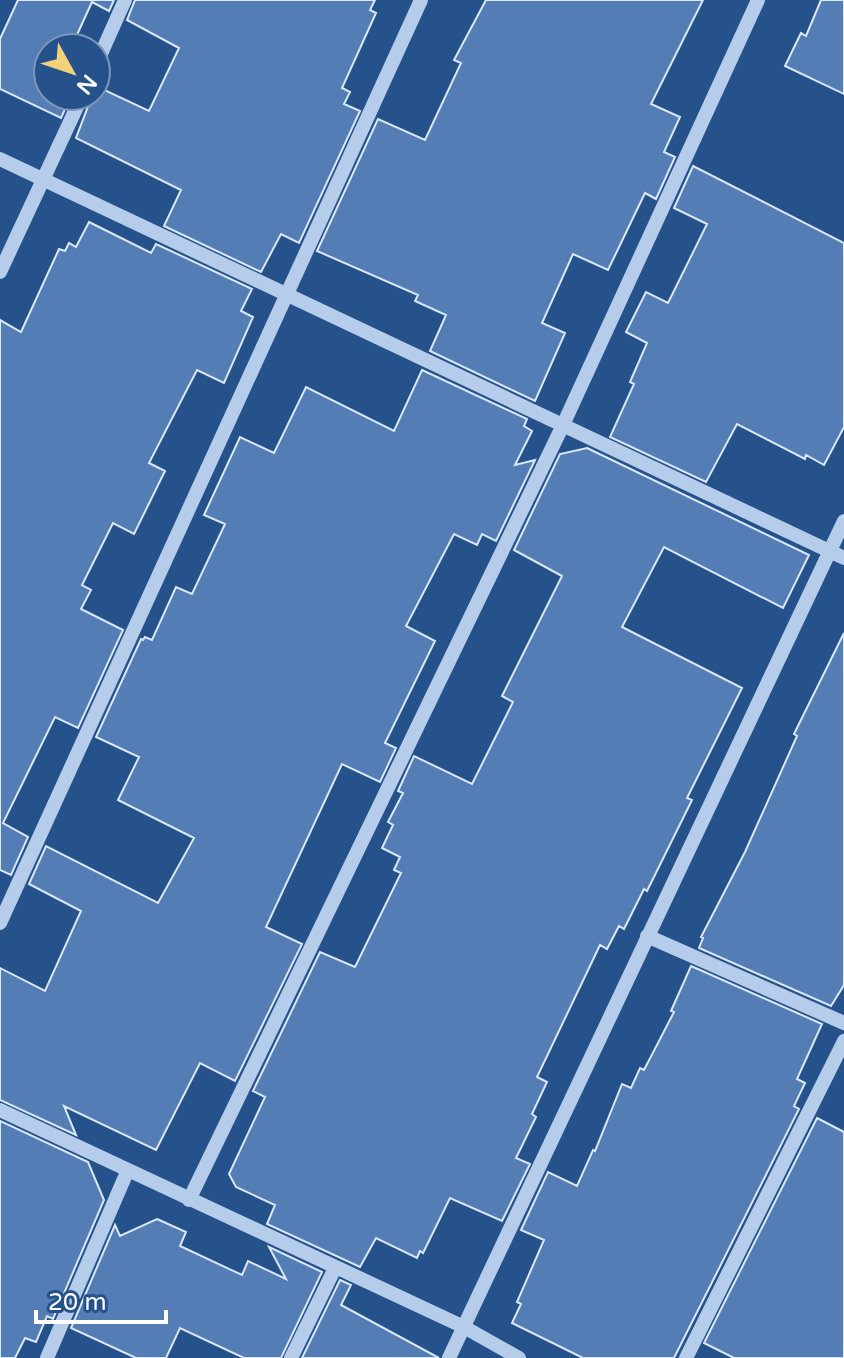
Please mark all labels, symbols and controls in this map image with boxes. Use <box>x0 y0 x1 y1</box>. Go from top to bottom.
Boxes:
north arrow <box>32 32 112 112</box>
text: N <box>71 69 102 99</box>
scale bar <box>36 1274 166 1324</box>
text: 20 m <box>48 1288 106 1317</box>

